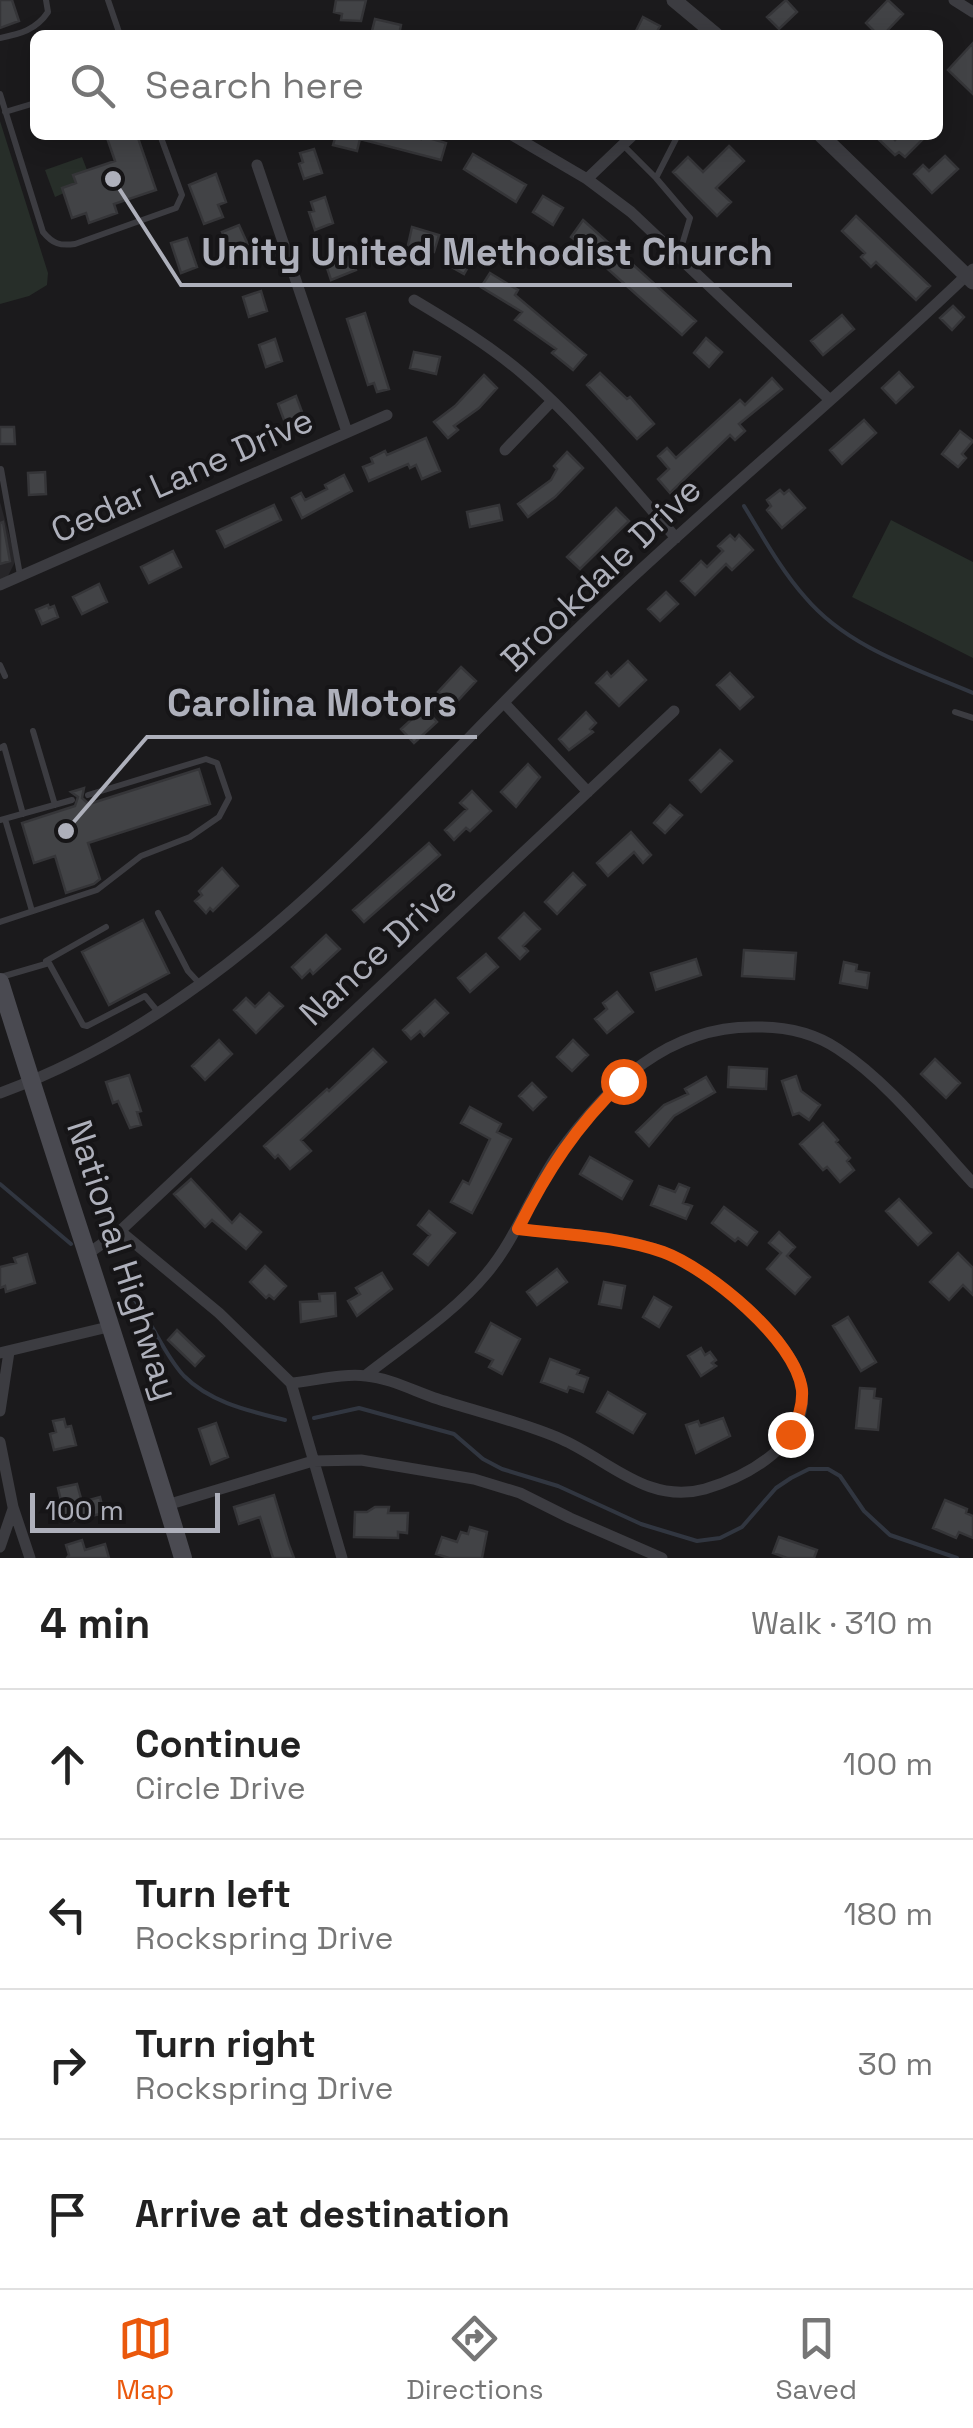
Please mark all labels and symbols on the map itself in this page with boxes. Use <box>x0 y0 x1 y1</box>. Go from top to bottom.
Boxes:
callout: Unity United Methodist Church <box>181 217 792 285</box>
text: Unity United Methodist Church <box>201 228 773 276</box>
street label: Cedar Lane Drive <box>44 397 320 553</box>
street label: Brookdale Drive <box>492 467 710 681</box>
callout: Carolina Motors <box>147 669 477 737</box>
text: Carolina Motors <box>167 679 457 727</box>
street label: Nance Drive <box>290 867 466 1035</box>
route start <box>601 1059 647 1105</box>
street label: National Highway <box>57 1114 189 1406</box>
route end <box>768 1412 814 1458</box>
scale bar <box>30 1488 220 1532</box>

